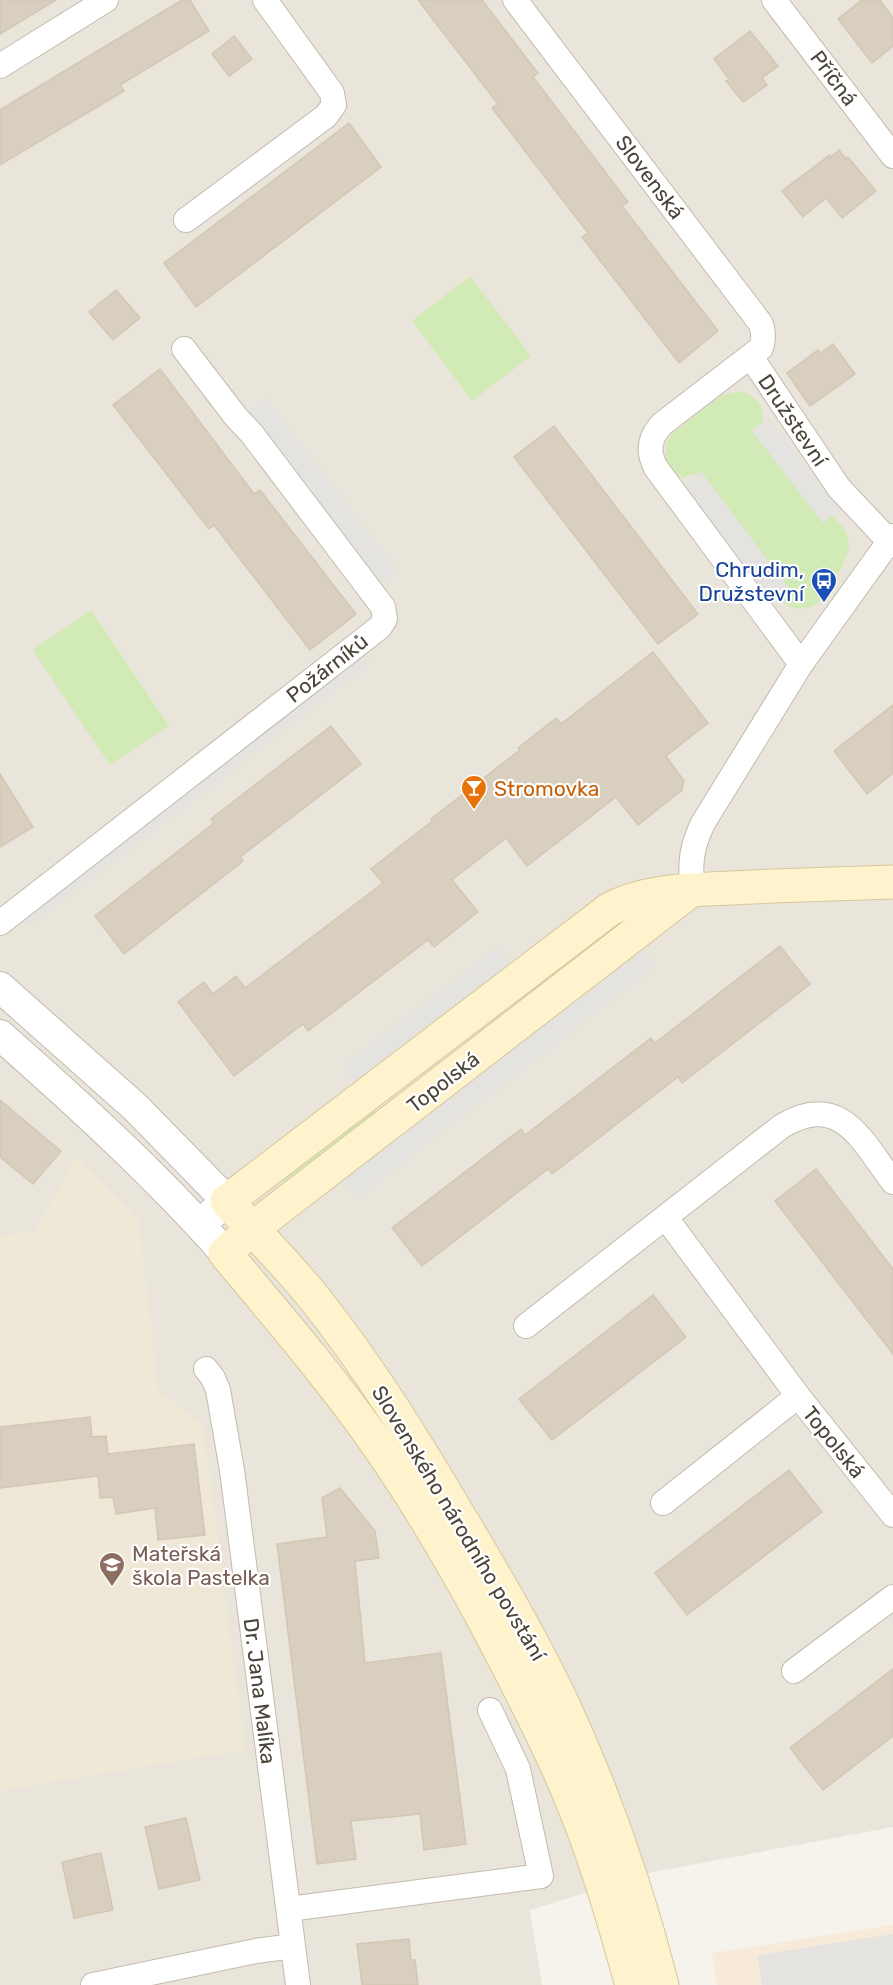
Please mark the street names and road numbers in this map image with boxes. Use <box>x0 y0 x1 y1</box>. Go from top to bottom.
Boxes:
street label: Příčná <box>805 46 863 110</box>
street label: Slovenská <box>610 130 690 224</box>
street label: Družstevní <box>753 369 833 471</box>
street label: Požárníků <box>281 628 373 708</box>
street label: Topolská <box>402 1046 484 1118</box>
street label: Slovenského národního povstání <box>367 1381 552 1666</box>
street label: Topolská <box>798 1401 870 1483</box>
street label: Dr. Jana Malíka <box>239 1617 281 1765</box>

